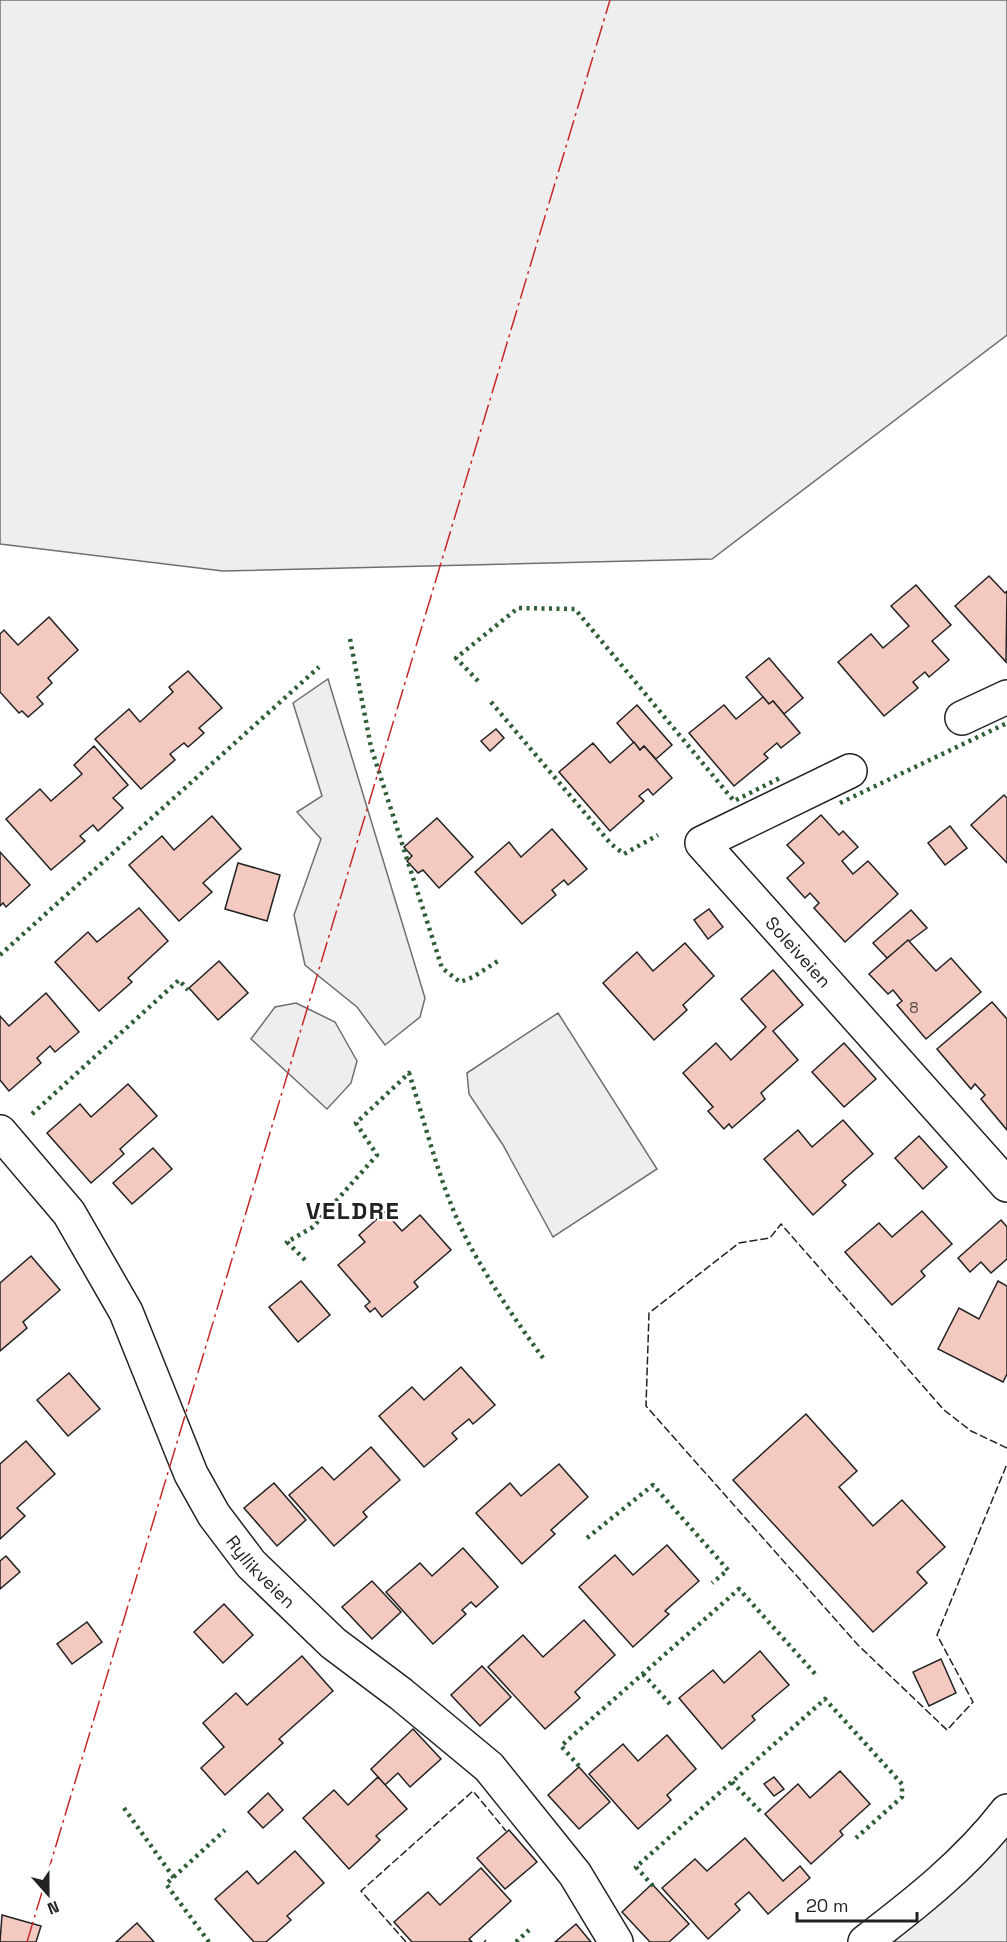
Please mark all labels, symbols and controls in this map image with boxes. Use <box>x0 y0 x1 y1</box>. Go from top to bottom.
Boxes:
street label: Soleiveien <box>761 911 837 992</box>
house number: 8 <box>909 998 919 1017</box>
district label: VELDRE <box>306 1195 400 1226</box>
street label: Ryllikveien <box>222 1530 301 1613</box>
north arrow <box>18 1864 78 1924</box>
scale bar <box>797 1885 917 1923</box>
text: 20 m <box>806 1894 849 1917</box>
text: N <box>44 1896 62 1919</box>

